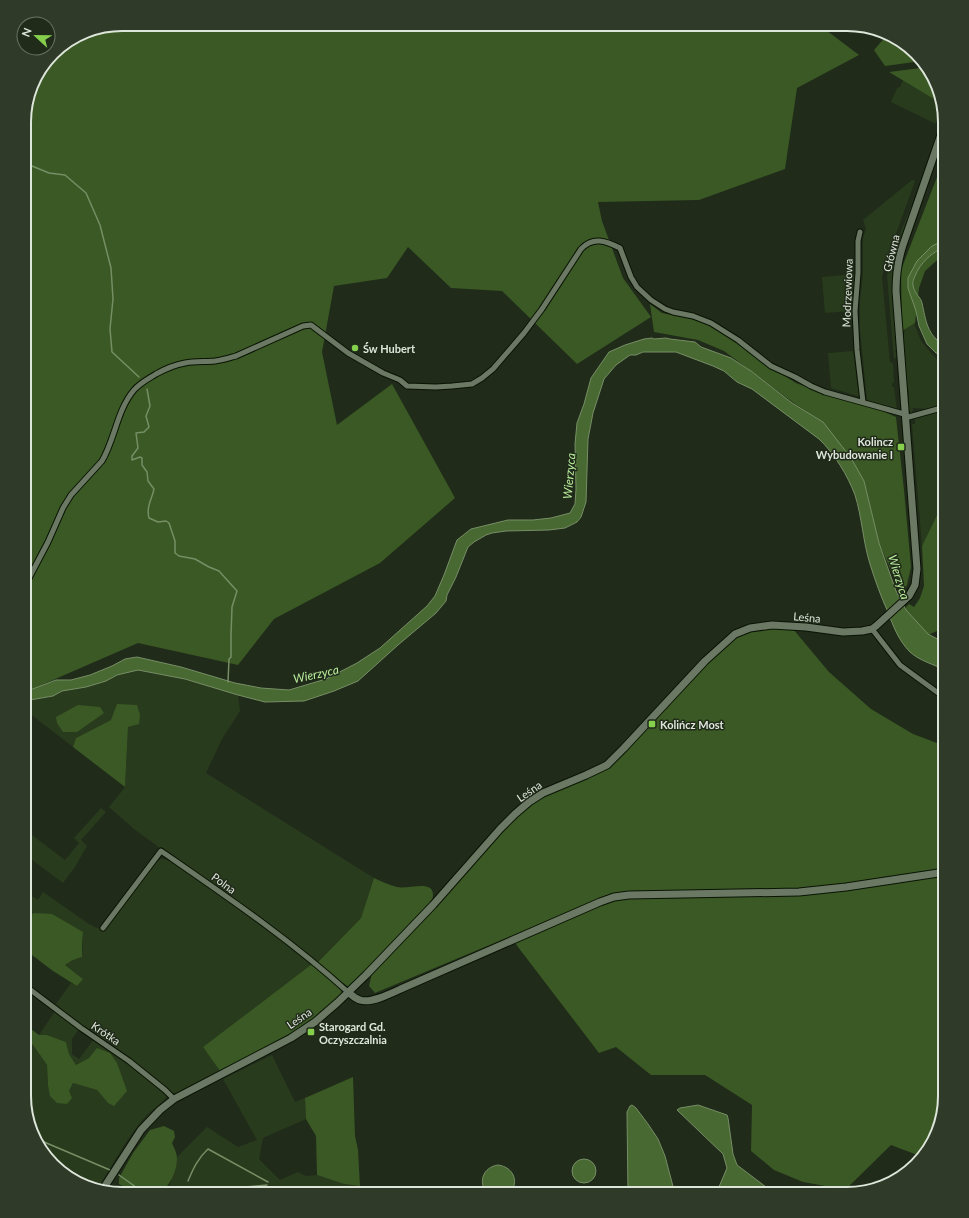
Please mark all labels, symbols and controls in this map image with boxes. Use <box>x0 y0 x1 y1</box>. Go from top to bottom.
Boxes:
north arrow <box>16 16 56 56</box>
text: N <box>19 26 34 38</box>
street label: Główna <box>880 233 902 273</box>
street label: Modrzewiowa <box>839 259 855 327</box>
place label: Św Hubert <box>363 342 416 355</box>
marker: Św Hubert <box>350 343 360 353</box>
place label: Kolincz Wybudowanie I <box>816 435 893 461</box>
marker: Kolincz Wybudowanie I <box>896 442 906 452</box>
water label: Wierzyca <box>560 452 578 500</box>
water label: Wierzyca <box>885 553 913 601</box>
street label: Leśna <box>793 609 821 625</box>
water label: Wierzyca <box>292 662 340 686</box>
place label: Kolińcz Most <box>660 718 725 731</box>
marker: Kolińcz Most <box>647 719 657 729</box>
street label: Leśna <box>514 778 544 804</box>
street label: Polna <box>209 870 239 896</box>
street label: Leśna <box>284 1005 314 1031</box>
street label: Krótka <box>89 1019 123 1047</box>
place label: Starogard Gd. Oczyszczalnia <box>319 1020 387 1046</box>
marker: Starogard Gd. Oczyszczalnia <box>306 1027 316 1037</box>

